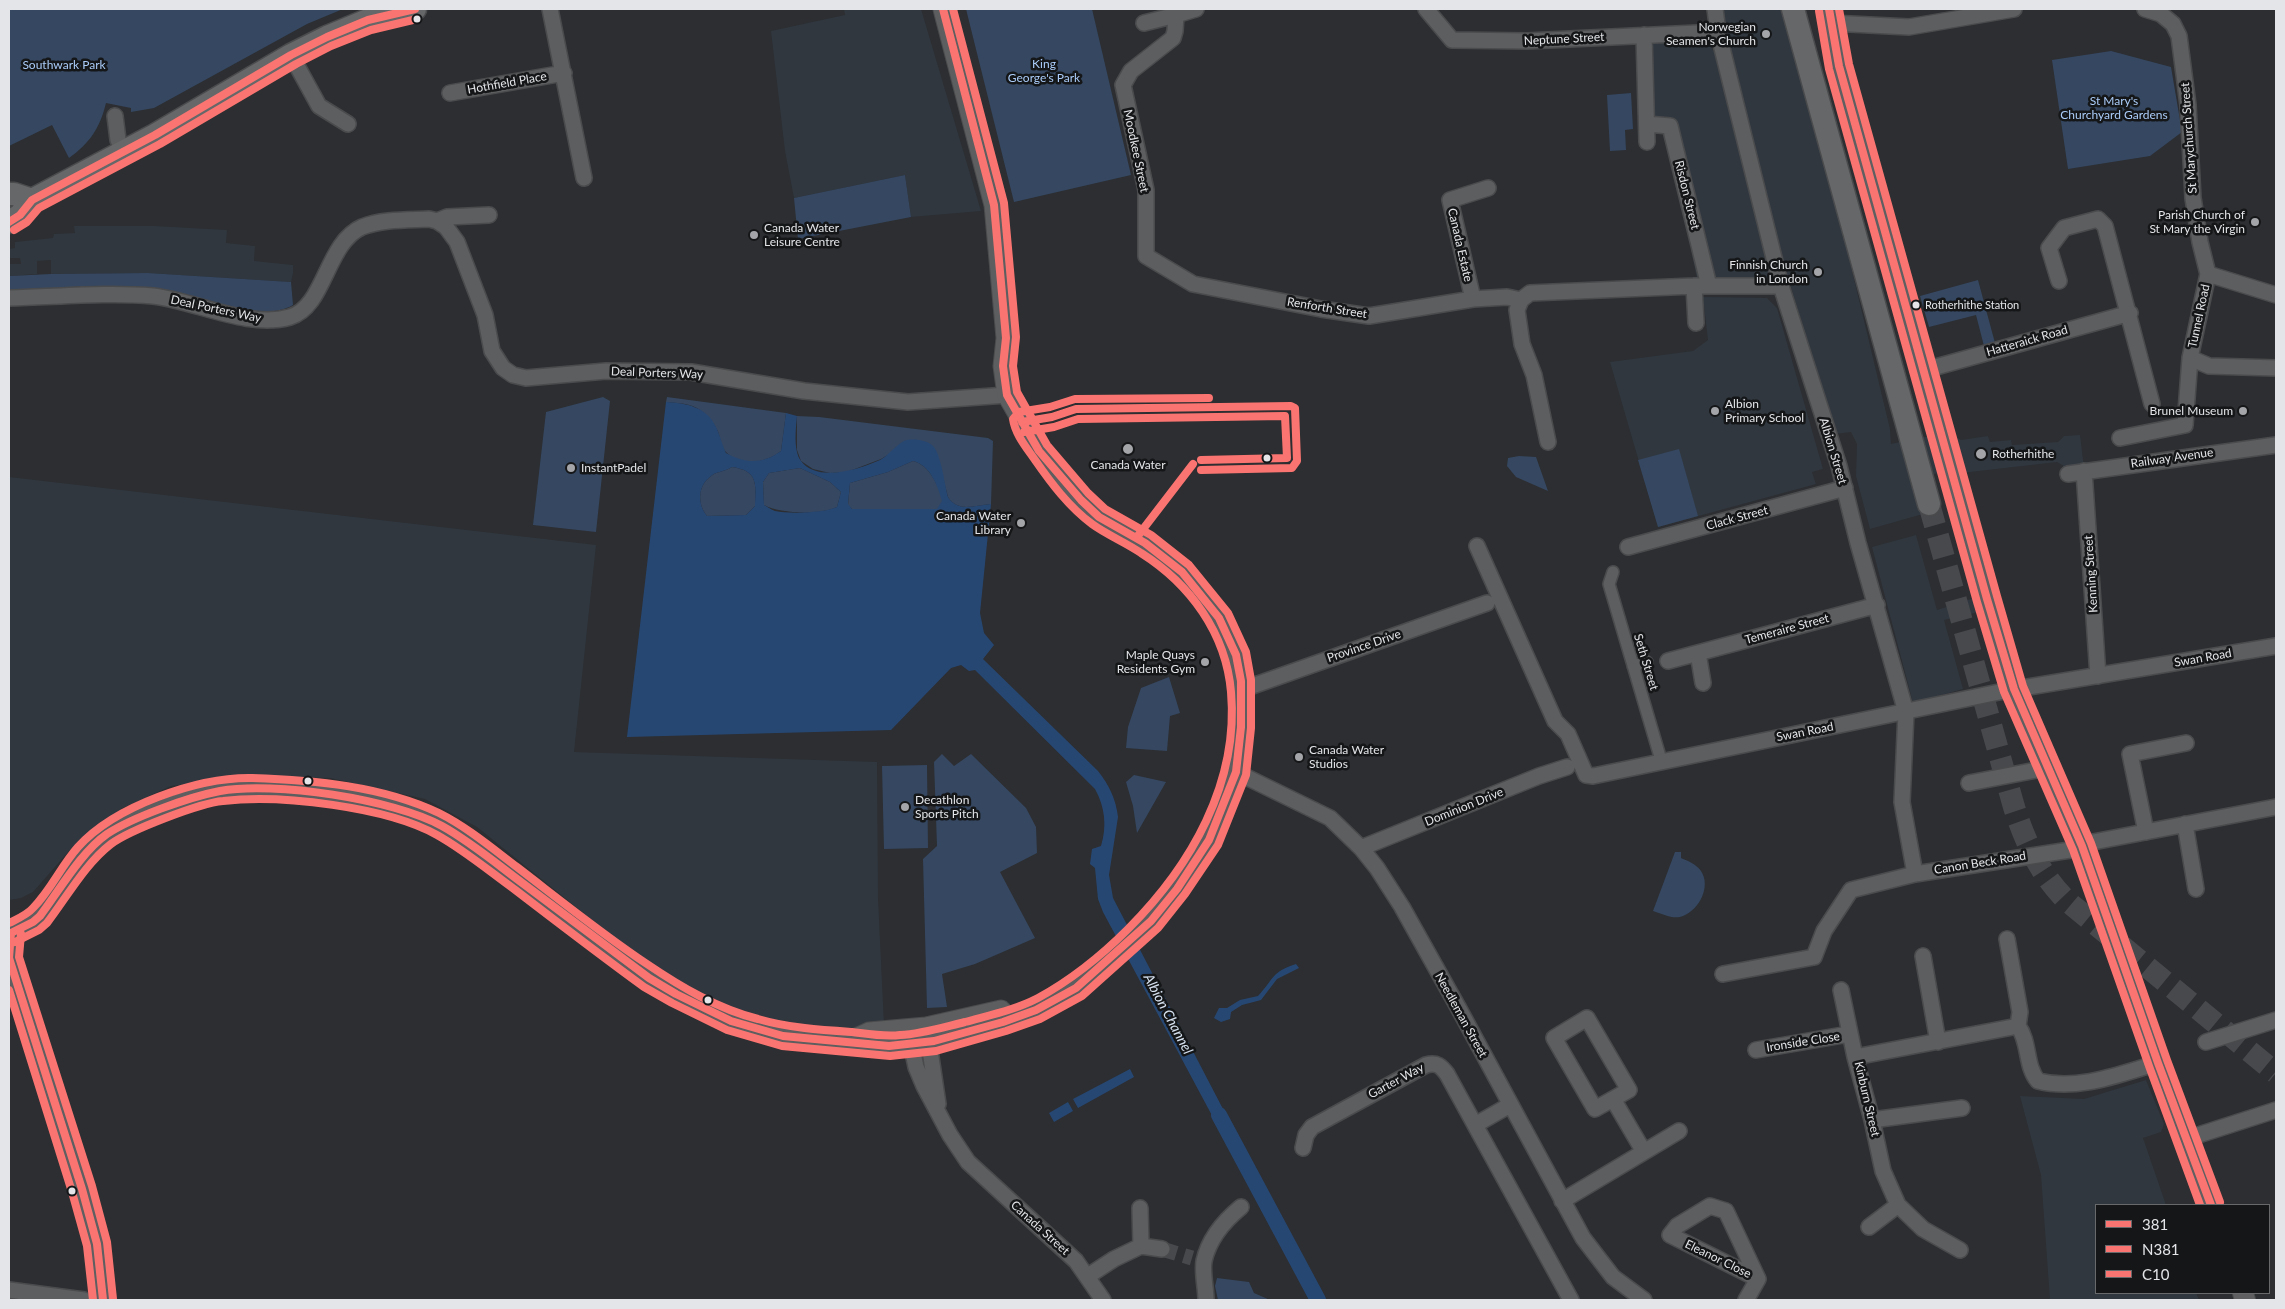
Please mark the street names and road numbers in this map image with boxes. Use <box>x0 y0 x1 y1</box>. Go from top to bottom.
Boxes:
street label: Neptune Street <box>1523 30 1605 48</box>
street label: Hothfield Place <box>466 69 548 97</box>
street label: St Marychurch Street <box>2178 82 2200 194</box>
street label: Moodkee Street <box>1120 108 1152 194</box>
street label: Risdon Street <box>1671 159 1703 231</box>
street label: Canada Estate <box>1445 207 1475 283</box>
street label: Tunnel Road <box>2185 283 2213 349</box>
street label: Deal Porters Way <box>169 292 263 326</box>
street label: Renforth Street <box>1286 295 1368 321</box>
street label: Hatteraick Road <box>1985 323 2069 359</box>
street label: Deal Porters Way <box>611 364 703 382</box>
street label: Albion Street <box>1816 416 1850 486</box>
street label: Railway Avenue <box>2130 445 2214 471</box>
street label: Clack Street <box>1705 503 1769 533</box>
street label: Kenning Street <box>2081 535 2101 613</box>
street label: Temeraire Street <box>1743 611 1831 647</box>
street label: Province Drive <box>1325 627 1403 665</box>
street label: Seth Street <box>1631 632 1661 692</box>
street label: Swan Road <box>2173 646 2233 670</box>
street label: Swan Road <box>1775 719 1835 745</box>
street label: Dominion Drive <box>1423 785 1505 829</box>
street label: Canon Beck Road <box>1933 849 2027 877</box>
street label: Needleman Street <box>1432 970 1490 1060</box>
street label: Ironside Close <box>1765 1029 1841 1055</box>
street label: Garter Way <box>1366 1060 1426 1102</box>
street label: Kinburn Street <box>1851 1060 1883 1138</box>
street label: Canada Street <box>1008 1198 1072 1258</box>
street label: Eleanor Close <box>1682 1237 1754 1281</box>

